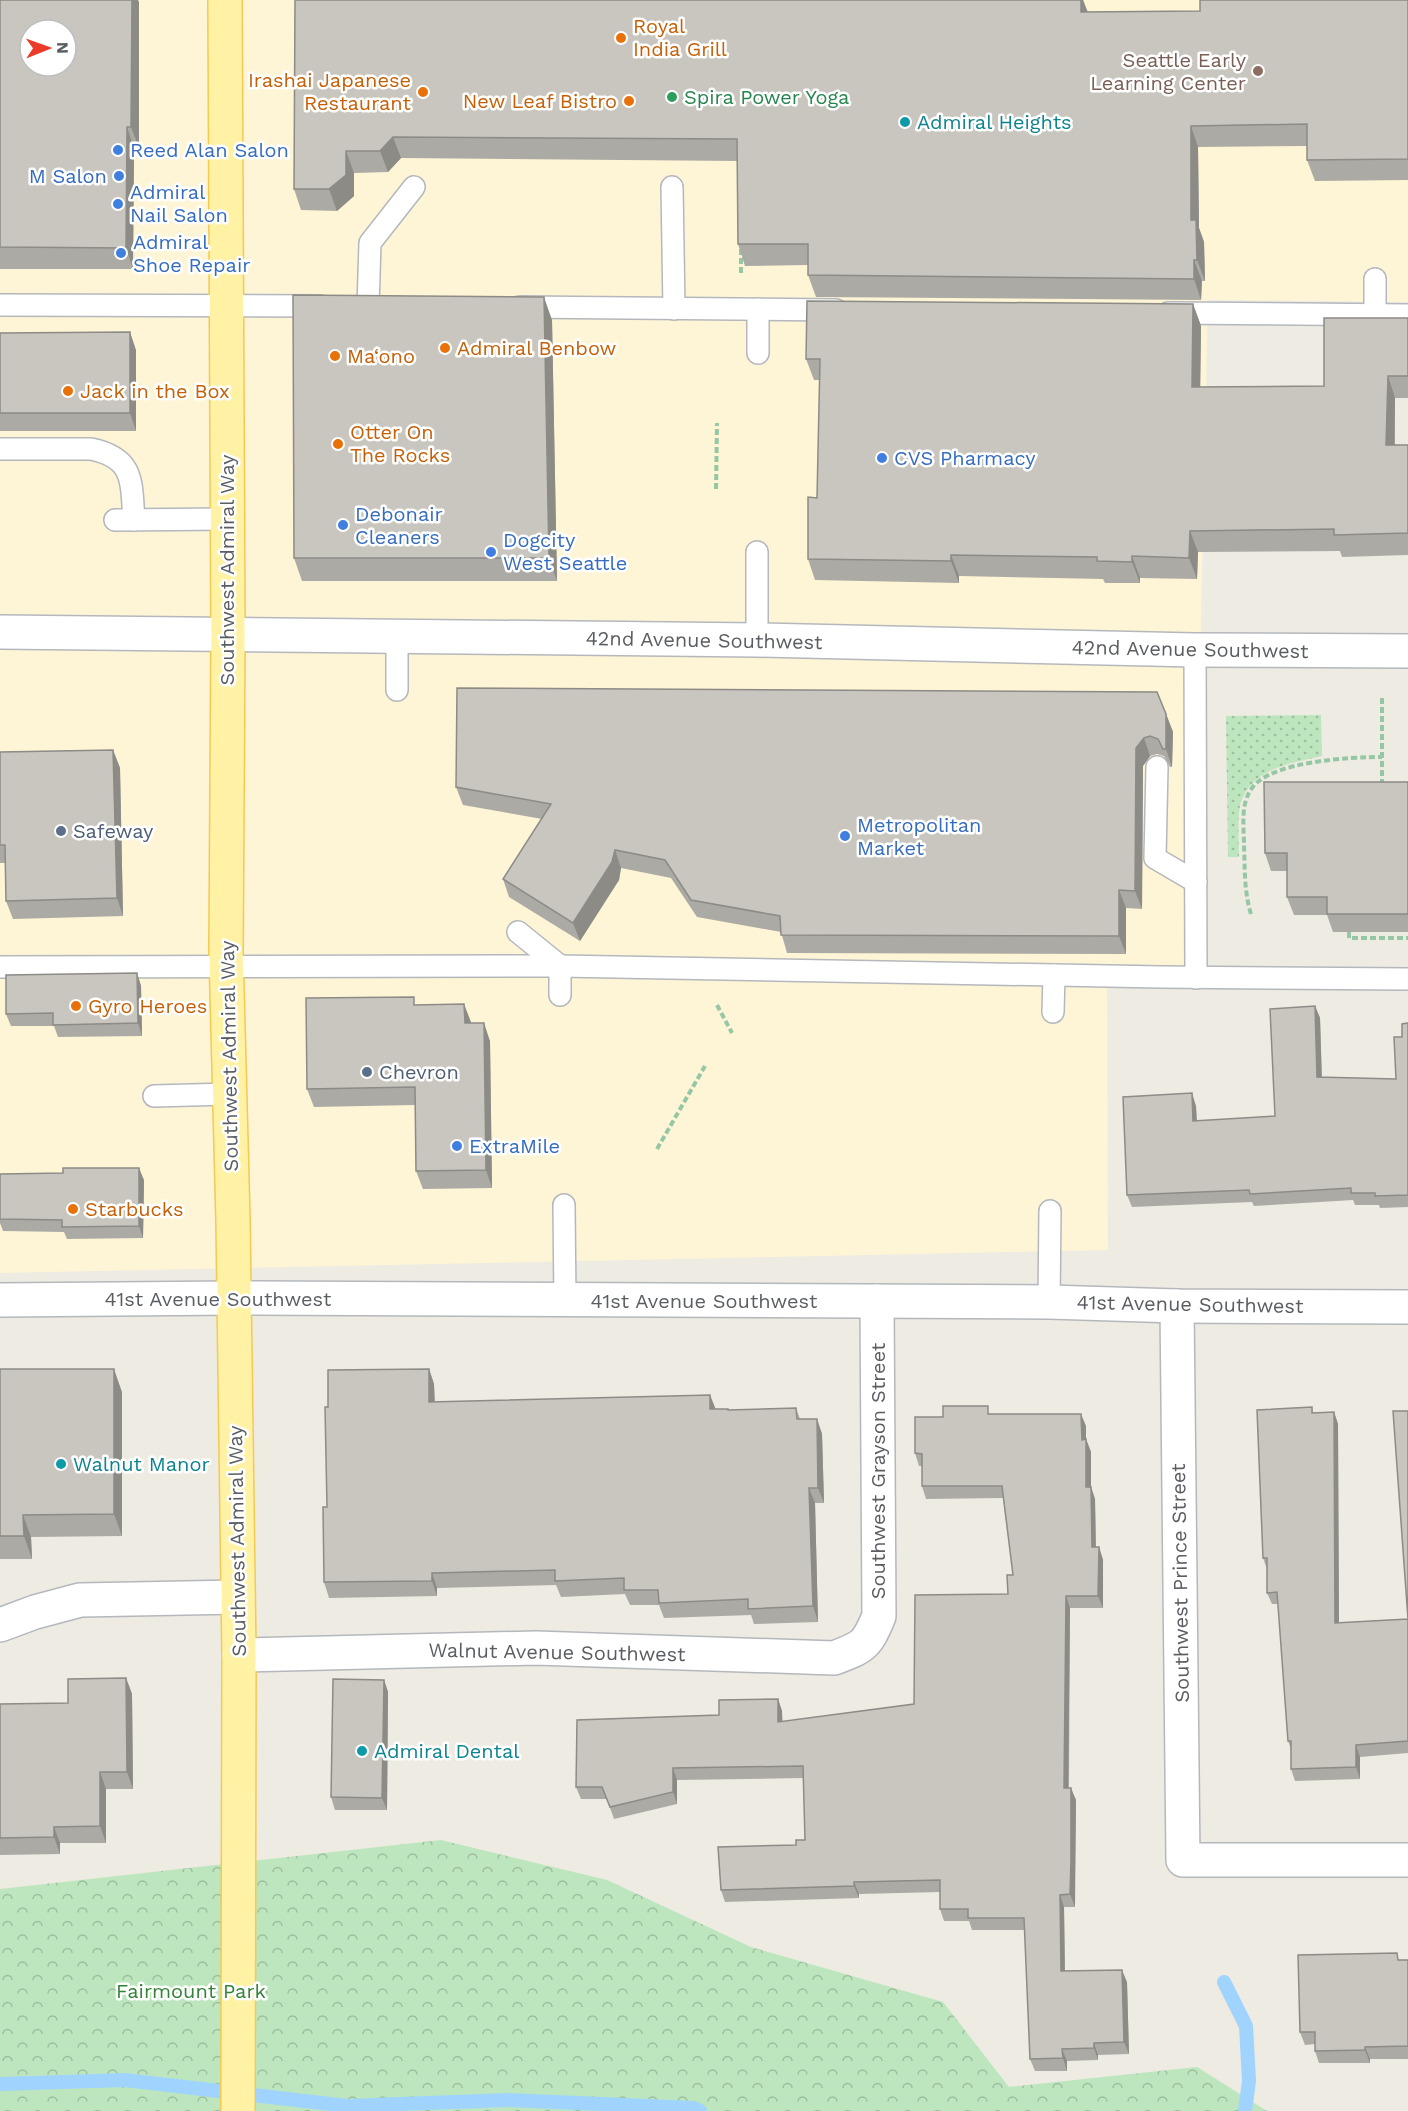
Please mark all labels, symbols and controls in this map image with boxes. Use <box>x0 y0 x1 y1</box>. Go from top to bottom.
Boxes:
place label: Royal India Grill <box>633 14 727 61</box>
north arrow <box>18 18 78 78</box>
marker: Royal India Grill <box>614 31 628 45</box>
text: N <box>53 42 72 54</box>
place label: Seattle Early Learning Center <box>1090 48 1247 95</box>
marker: Seattle Early Learning Center <box>1251 64 1265 78</box>
place label: Irashai Japanese Restaurant <box>248 68 412 115</box>
marker: Irashai Japanese Restaurant <box>416 85 430 99</box>
place label: Spira Power Yoga <box>684 85 849 109</box>
place label: New Leaf Bistro <box>463 89 617 113</box>
marker: Spira Power Yoga <box>665 90 679 104</box>
marker: New Leaf Bistro <box>622 94 636 108</box>
place label: Admiral Heights <box>917 110 1072 134</box>
marker: Admiral Heights <box>898 115 912 129</box>
place label: Reed Alan Salon <box>130 138 289 162</box>
marker: Reed Alan Salon <box>111 143 125 157</box>
place label: M Salon <box>29 164 107 188</box>
marker: M Salon <box>112 169 126 183</box>
place label: Admiral Nail Salon <box>130 180 228 227</box>
marker: Admiral Nail Salon <box>111 197 125 211</box>
place label: Admiral Shoe Repair <box>133 230 250 277</box>
marker: Admiral Shoe Repair <box>114 246 128 260</box>
place label: Admiral Benbow <box>457 336 617 360</box>
marker: Admiral Benbow <box>438 341 452 355</box>
place label: Ma‘ono <box>347 344 415 368</box>
marker: Ma‘ono <box>328 349 342 363</box>
place label: Jack in the Box <box>80 379 230 403</box>
marker: Jack in the Box <box>61 384 75 398</box>
place label: Otter On The Rocks <box>350 420 450 467</box>
marker: Otter On The Rocks <box>331 437 345 451</box>
place label: CVS Pharmacy <box>894 446 1036 470</box>
marker: CVS Pharmacy <box>875 451 889 465</box>
street label: Southwest Admiral Way <box>215 454 239 686</box>
place label: Debonair Cleaners <box>355 502 443 549</box>
marker: Debonair Cleaners <box>336 518 350 532</box>
place label: Dogcity West Seattle <box>503 528 627 575</box>
marker: Dogcity West Seattle <box>484 545 498 559</box>
street label: 42nd Avenue Southwest <box>585 626 823 654</box>
street label: 42nd Avenue Southwest <box>1071 635 1309 663</box>
place label: Metropolitan Market <box>857 813 981 860</box>
place label: Safeway <box>73 819 154 843</box>
marker: Safeway <box>54 824 68 838</box>
marker: Metropolitan Market <box>838 829 852 843</box>
street label: Southwest Admiral Way <box>215 940 243 1172</box>
place label: Gyro Heroes <box>88 994 207 1018</box>
marker: Gyro Heroes <box>69 999 83 1013</box>
place label: Chevron <box>379 1060 459 1084</box>
marker: Chevron <box>360 1065 374 1079</box>
place label: ExtraMile <box>469 1134 560 1158</box>
marker: ExtraMile <box>450 1139 464 1153</box>
place label: Starbucks <box>85 1197 183 1221</box>
marker: Starbucks <box>66 1202 80 1216</box>
street label: 41st Avenue Southwest <box>105 1287 332 1311</box>
street label: 41st Avenue Southwest <box>591 1289 818 1313</box>
street label: 41st Avenue Southwest <box>1076 1290 1304 1318</box>
street label: Southwest Grayson Street <box>866 1342 890 1599</box>
street label: Southwest Admiral Way <box>223 1425 251 1657</box>
place label: Walnut Manor <box>73 1452 210 1476</box>
marker: Walnut Manor <box>54 1457 68 1471</box>
street label: Southwest Prince Street <box>1166 1463 1194 1703</box>
street label: Walnut Avenue Southwest <box>428 1638 686 1666</box>
place label: Admiral Dental <box>374 1739 519 1763</box>
marker: Admiral Dental <box>355 1744 369 1758</box>
park label: Fairmount Park <box>116 1979 266 2003</box>

